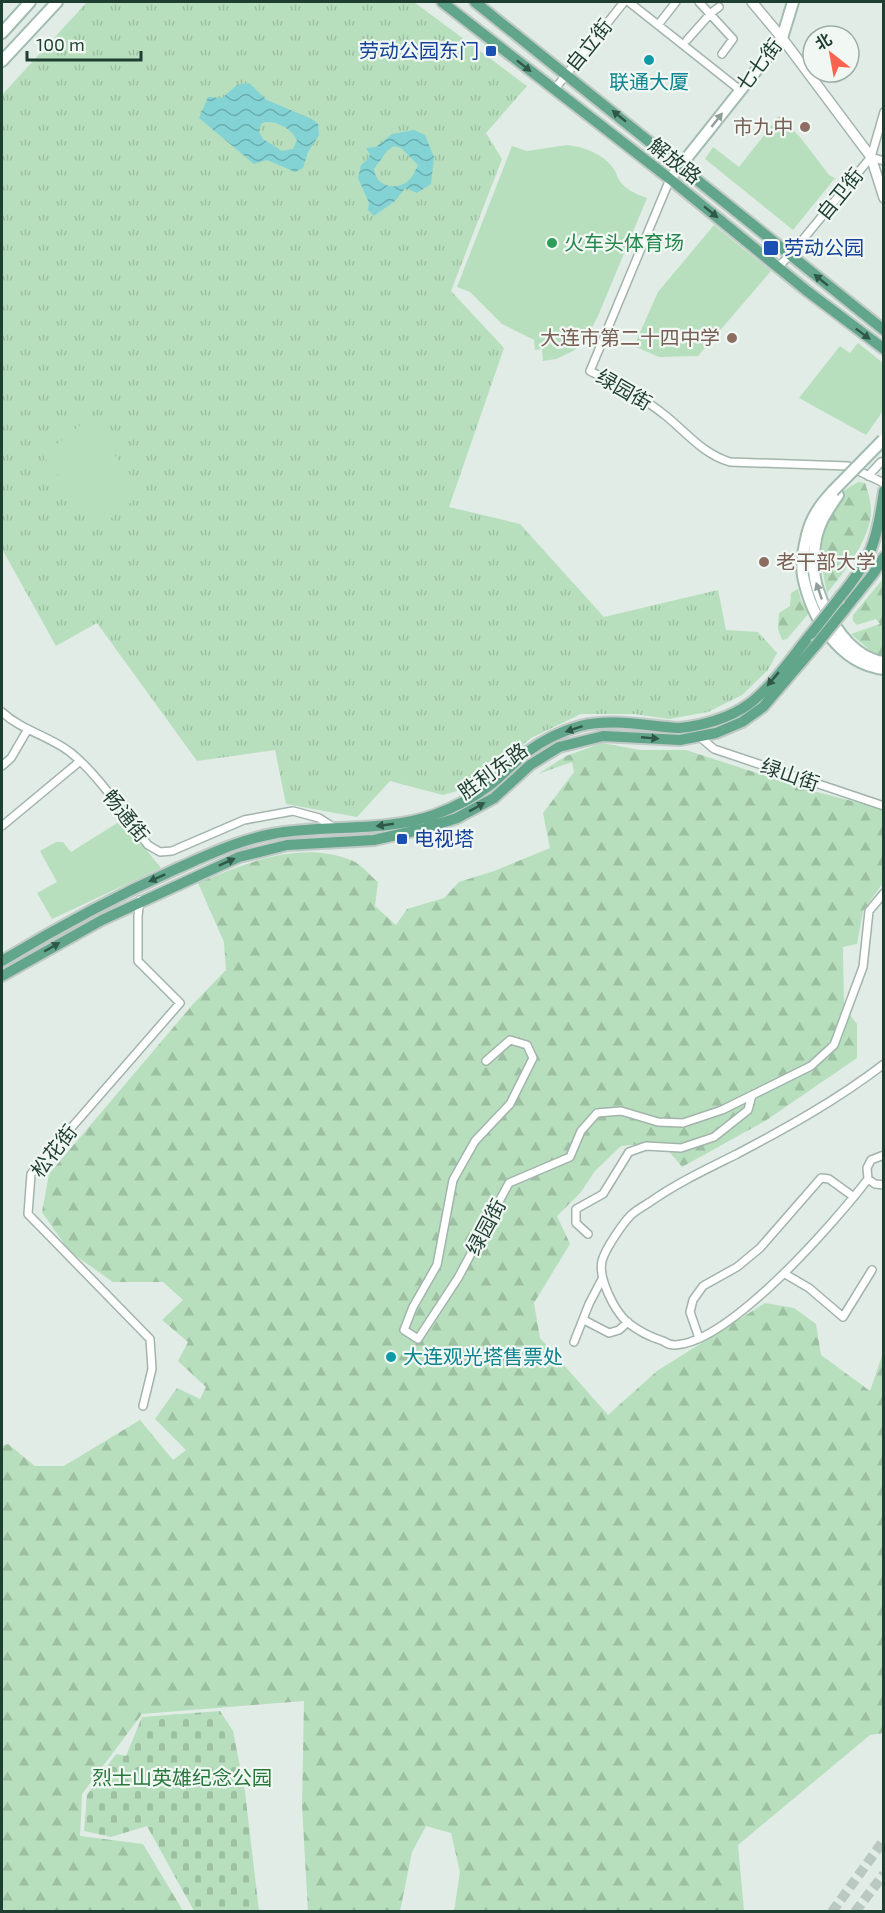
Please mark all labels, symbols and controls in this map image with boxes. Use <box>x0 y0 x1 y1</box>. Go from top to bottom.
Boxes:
street label: 自立街 <box>560 14 616 75</box>
scale bar <box>27 24 141 62</box>
north arrow <box>801 24 861 84</box>
text: 北 <box>811 28 835 53</box>
text: 100 m <box>36 33 85 55</box>
street label: 七七街 <box>730 33 786 95</box>
place label: 劳动公园东门 <box>359 38 479 62</box>
marker: 劳动公园东门 <box>484 44 498 58</box>
marker: 联通大厦 <box>642 53 656 67</box>
one-way arrow <box>516 59 532 72</box>
place label: 联通大厦 <box>609 69 689 93</box>
one-way arrow <box>611 110 627 123</box>
one-way arrow <box>710 112 723 128</box>
place label: 市九中 <box>733 114 793 138</box>
marker: 市九中 <box>798 120 812 134</box>
street label: 解放路 <box>645 132 707 188</box>
street label: 自卫街 <box>811 163 867 224</box>
one-way arrow <box>703 206 718 218</box>
place label: 火车头体育场 <box>564 230 684 254</box>
place label: 劳动公园 <box>784 235 864 259</box>
marker: 火车头体育场 <box>545 236 559 250</box>
marker: 劳动公园 <box>762 239 780 257</box>
one-way arrow <box>813 274 829 287</box>
place label: 大连市第二十四中学 <box>540 325 720 349</box>
one-way arrow <box>856 327 871 339</box>
marker: 大连市第二十四中学 <box>725 331 739 345</box>
street label: 绿园街 <box>593 364 656 415</box>
place label: 老干部大学 <box>776 549 876 573</box>
marker: 老干部大学 <box>757 555 771 569</box>
one-way arrow <box>814 582 824 600</box>
one-way arrow <box>767 671 780 687</box>
one-way arrow <box>565 725 583 734</box>
one-way arrow <box>641 733 660 743</box>
street label: 胜利东路 <box>453 737 532 803</box>
street label: 绿山街 <box>758 753 823 795</box>
street label: 畅通街 <box>99 785 155 846</box>
one-way arrow <box>469 802 486 812</box>
one-way arrow <box>375 820 394 829</box>
place label: 电视塔 <box>414 826 474 850</box>
marker: 电视塔 <box>395 832 409 846</box>
one-way arrow <box>219 857 237 867</box>
one-way arrow <box>148 873 165 882</box>
one-way arrow <box>44 943 61 953</box>
street label: 松花街 <box>25 1119 81 1181</box>
street label: 绿园街 <box>460 1194 510 1259</box>
place label: 大连观光塔售票处 <box>403 1344 563 1368</box>
marker: 大连观光塔售票处 <box>384 1350 398 1364</box>
park label: 烈士山英雄纪念公园 <box>92 1765 272 1789</box>

